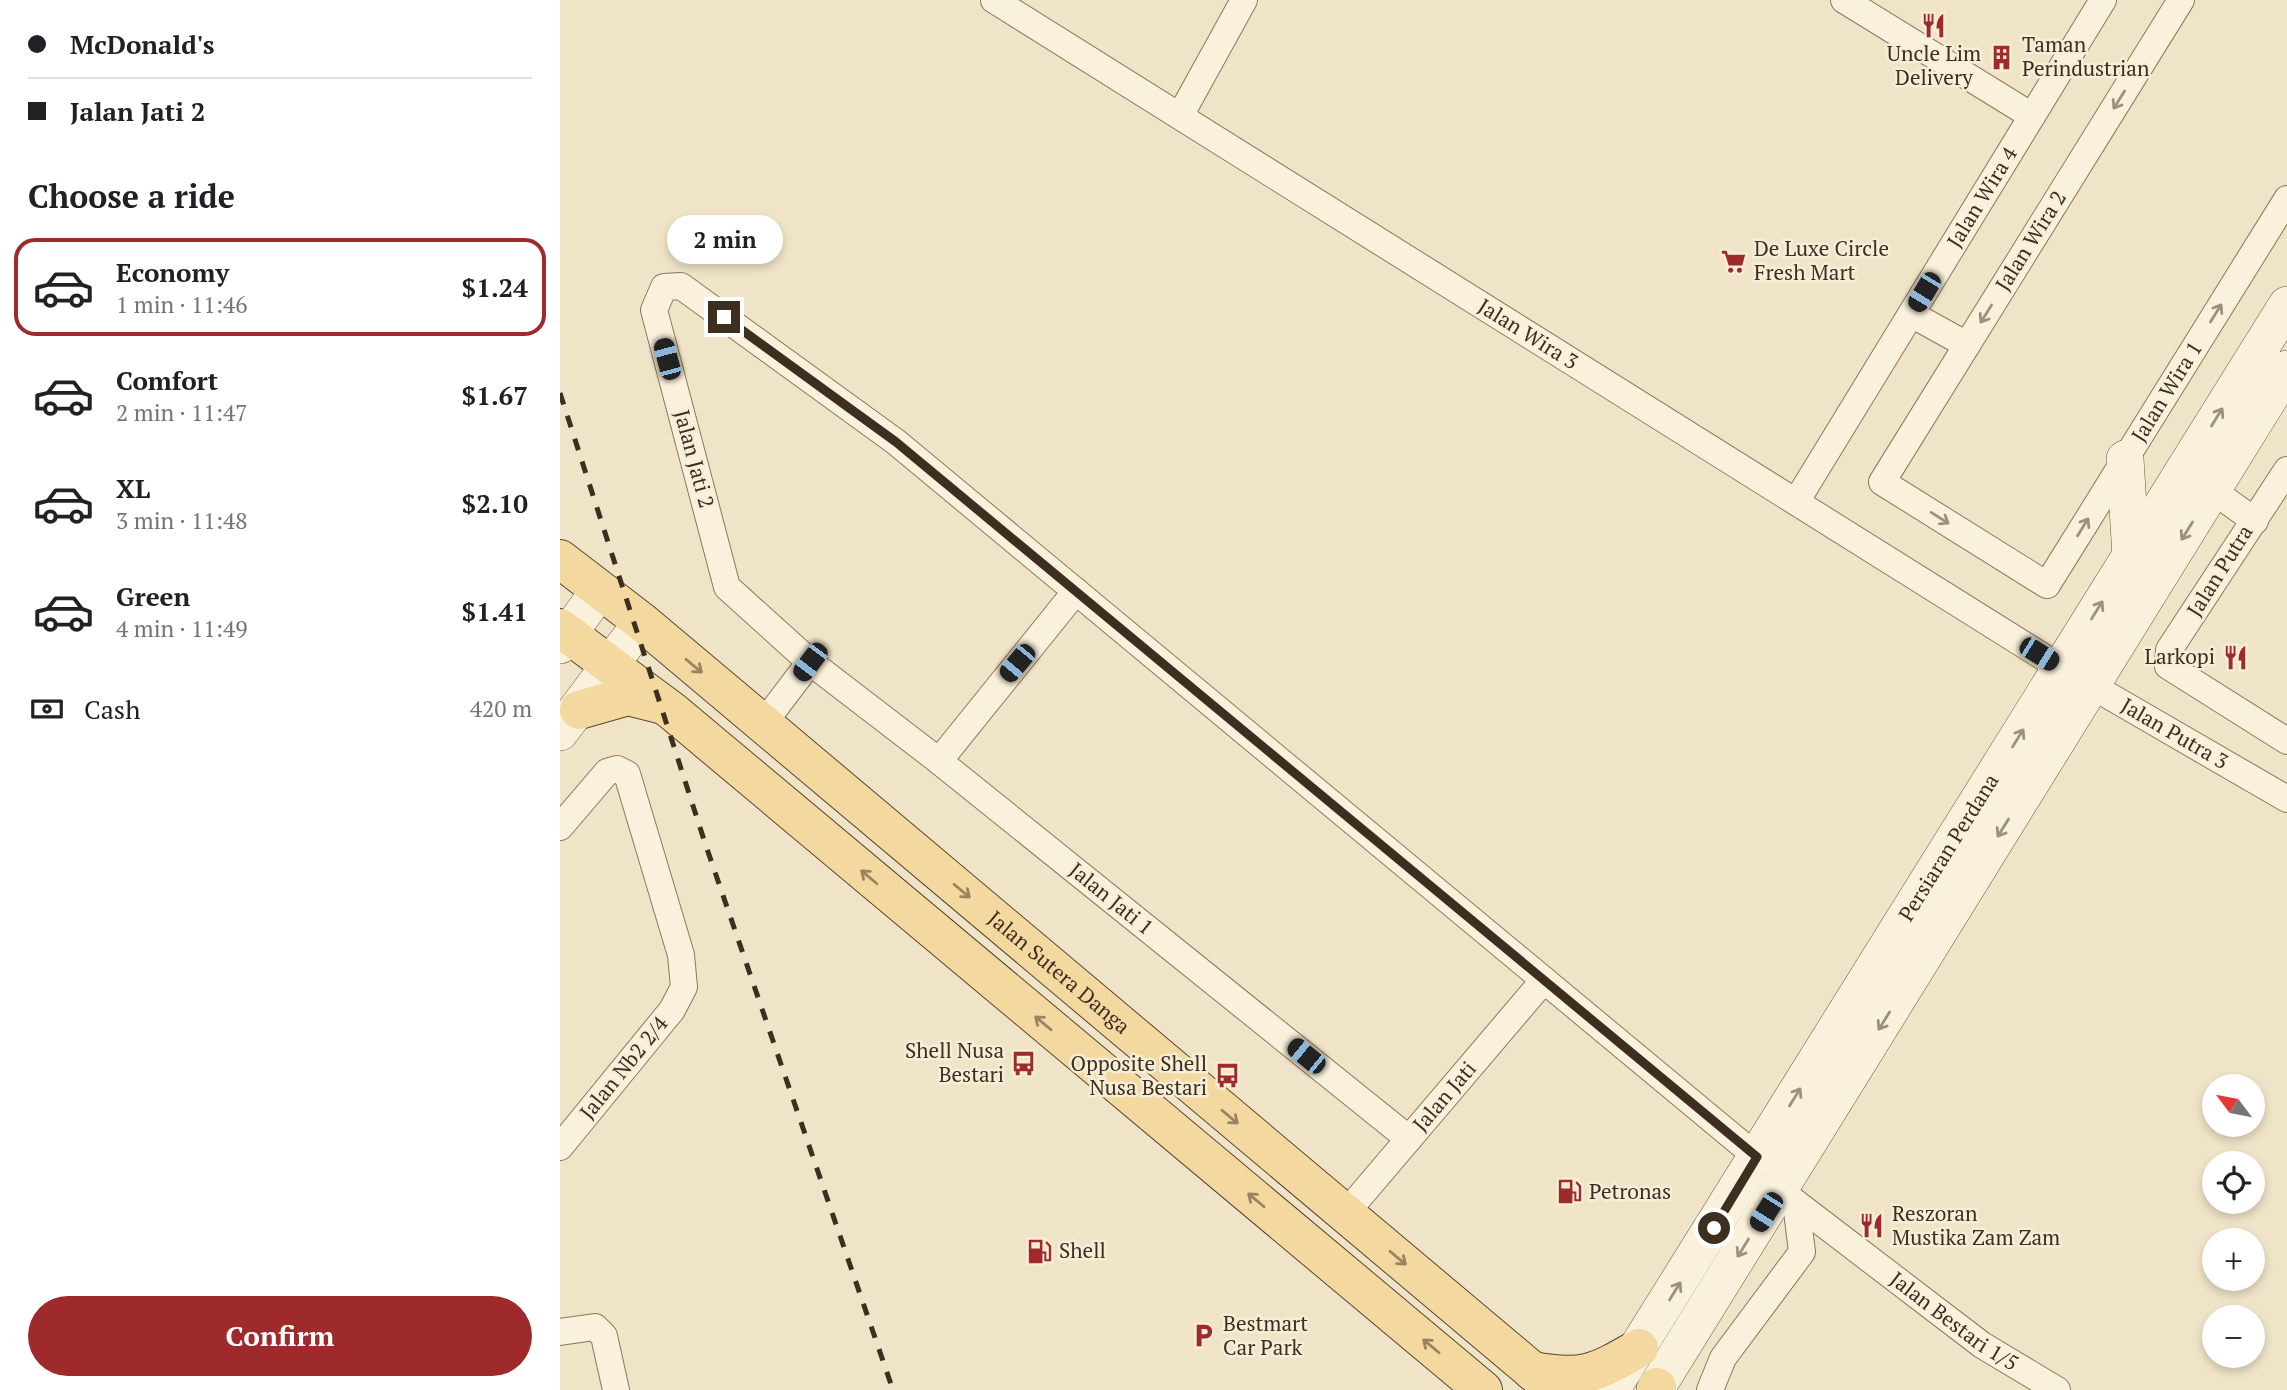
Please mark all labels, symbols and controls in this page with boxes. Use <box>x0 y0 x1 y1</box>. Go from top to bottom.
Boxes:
restaurant icon: Uncle Lim Delivery <box>1920 11 1948 39</box>
text: McDonald's <box>70 27 214 61</box>
place label: Taman Perindustrian <box>2022 30 2150 82</box>
place label: Uncle Lim Delivery <box>1887 39 1981 91</box>
building icon: Taman Perindustrian <box>1988 43 2016 71</box>
one-way arrow <box>2112 89 2126 109</box>
text: Jalan Jati 2 <box>70 94 206 128</box>
street label: Jalan Wira 4 <box>1940 141 2023 253</box>
text: Choose a ride <box>28 175 235 217</box>
street label: Jalan Wira 2 <box>1988 185 2072 296</box>
callout: 2 min <box>666 216 782 264</box>
text: 2 min <box>694 224 756 255</box>
place label: De Luxe Circle Fresh Mart <box>1754 234 1889 286</box>
supermarket icon: De Luxe Circle Fresh Mart <box>1720 247 1748 275</box>
text: Economy <box>116 255 229 289</box>
icon: car <box>32 256 95 319</box>
car <box>1905 269 1944 315</box>
text: $1.24 <box>462 270 528 304</box>
text: 1 min · 11:46 <box>116 289 248 320</box>
street label: Jalan Wira 3 <box>1473 292 1584 375</box>
route end <box>708 301 740 333</box>
one-way arrow <box>1979 303 1993 323</box>
one-way arrow <box>2209 304 2224 323</box>
car <box>652 336 683 382</box>
street label: Jalan Wira 1 <box>2124 336 2208 447</box>
text: Comfort <box>116 363 218 397</box>
icon: car <box>32 364 95 427</box>
text: $1.67 <box>462 378 528 412</box>
text: 2 min · 11:47 <box>116 397 248 428</box>
street label: Jalan Jati 2 <box>668 407 721 511</box>
one-way arrow <box>2210 408 2225 427</box>
text: XL <box>116 471 150 505</box>
icon: car <box>32 472 95 535</box>
text: $2.10 <box>462 486 528 520</box>
text: 3 min · 11:48 <box>116 505 248 536</box>
one-way arrow <box>1929 511 1949 525</box>
one-way arrow <box>2076 518 2091 537</box>
street label: Jalan Putra <box>2180 519 2259 622</box>
one-way arrow <box>2179 521 2193 541</box>
text: Green <box>116 579 190 613</box>
icon: car <box>32 580 95 643</box>
text: $1.41 <box>462 594 528 628</box>
one-way arrow <box>2091 601 2105 621</box>
text: 4 min · 11:49 <box>116 613 248 644</box>
car <box>2016 634 2063 674</box>
car <box>789 639 832 685</box>
car <box>996 640 1039 686</box>
place label: Larkopi <box>2144 642 2215 670</box>
restaurant icon: Larkopi <box>2221 643 2249 671</box>
one-way arrow <box>685 658 703 674</box>
icon: cash <box>28 690 66 728</box>
street label: Jalan Putra 3 <box>2116 691 2234 775</box>
text: Cash <box>84 692 140 726</box>
text: 420 m <box>470 693 532 724</box>
one-way arrow <box>2012 728 2026 748</box>
street label: Persiaran Perdana <box>1892 768 2005 926</box>
one-way arrow <box>1996 817 2010 837</box>
street label: Jalan Jati 1 <box>1064 856 1159 941</box>
one-way arrow <box>861 869 879 885</box>
one-way arrow <box>953 883 971 899</box>
street label: Jalan Sutera Danga <box>982 904 1137 1040</box>
street label: Jalan Nb2 2/4 <box>573 1009 674 1125</box>
one-way arrow <box>1876 1011 1891 1030</box>
one-way arrow <box>1035 1016 1053 1031</box>
car <box>1284 1035 1329 1077</box>
place label: Shell Nusa Bestari <box>905 1036 1004 1088</box>
bus stop icon: Shell Nusa Bestari <box>1010 1049 1038 1077</box>
place label: Opposite Shell Nusa Bestari <box>1070 1049 1207 1101</box>
street label: Jalan Jati <box>1406 1055 1482 1137</box>
bus stop icon: Opposite Shell Nusa Bestari <box>1213 1062 1241 1090</box>
north arrow <box>2202 1074 2264 1138</box>
map controls <box>2202 1074 2265 1368</box>
one-way arrow <box>1788 1088 1802 1108</box>
one-way arrow <box>1221 1108 1239 1124</box>
button: locate <box>2202 1151 2265 1214</box>
place label: Petronas <box>1589 1177 1671 1205</box>
fuel station icon: Petronas <box>1555 1178 1583 1206</box>
car <box>1746 1189 1787 1235</box>
one-way arrow <box>1247 1192 1265 1208</box>
place label: Reszoran Mustika Zam Zam <box>1892 1199 2060 1251</box>
route start <box>1698 1212 1730 1244</box>
restaurant icon: Reszoran Mustika Zam Zam <box>1858 1212 1886 1240</box>
button: + <box>2202 1228 2265 1291</box>
place label: Shell <box>1059 1236 1106 1264</box>
fuel station icon: Shell <box>1025 1237 1053 1265</box>
one-way arrow <box>1736 1237 1750 1257</box>
one-way arrow <box>1388 1250 1406 1266</box>
street label: Jalan Bestari 1/5 <box>1885 1265 2024 1377</box>
one-way arrow <box>1668 1281 1682 1301</box>
button: Confirm <box>28 1296 532 1376</box>
button: − <box>2202 1305 2265 1368</box>
place label: Bestmart Car Park <box>1223 1309 1308 1361</box>
parking icon: Bestmart Car Park <box>1189 1322 1217 1350</box>
one-way arrow <box>1422 1338 1440 1354</box>

